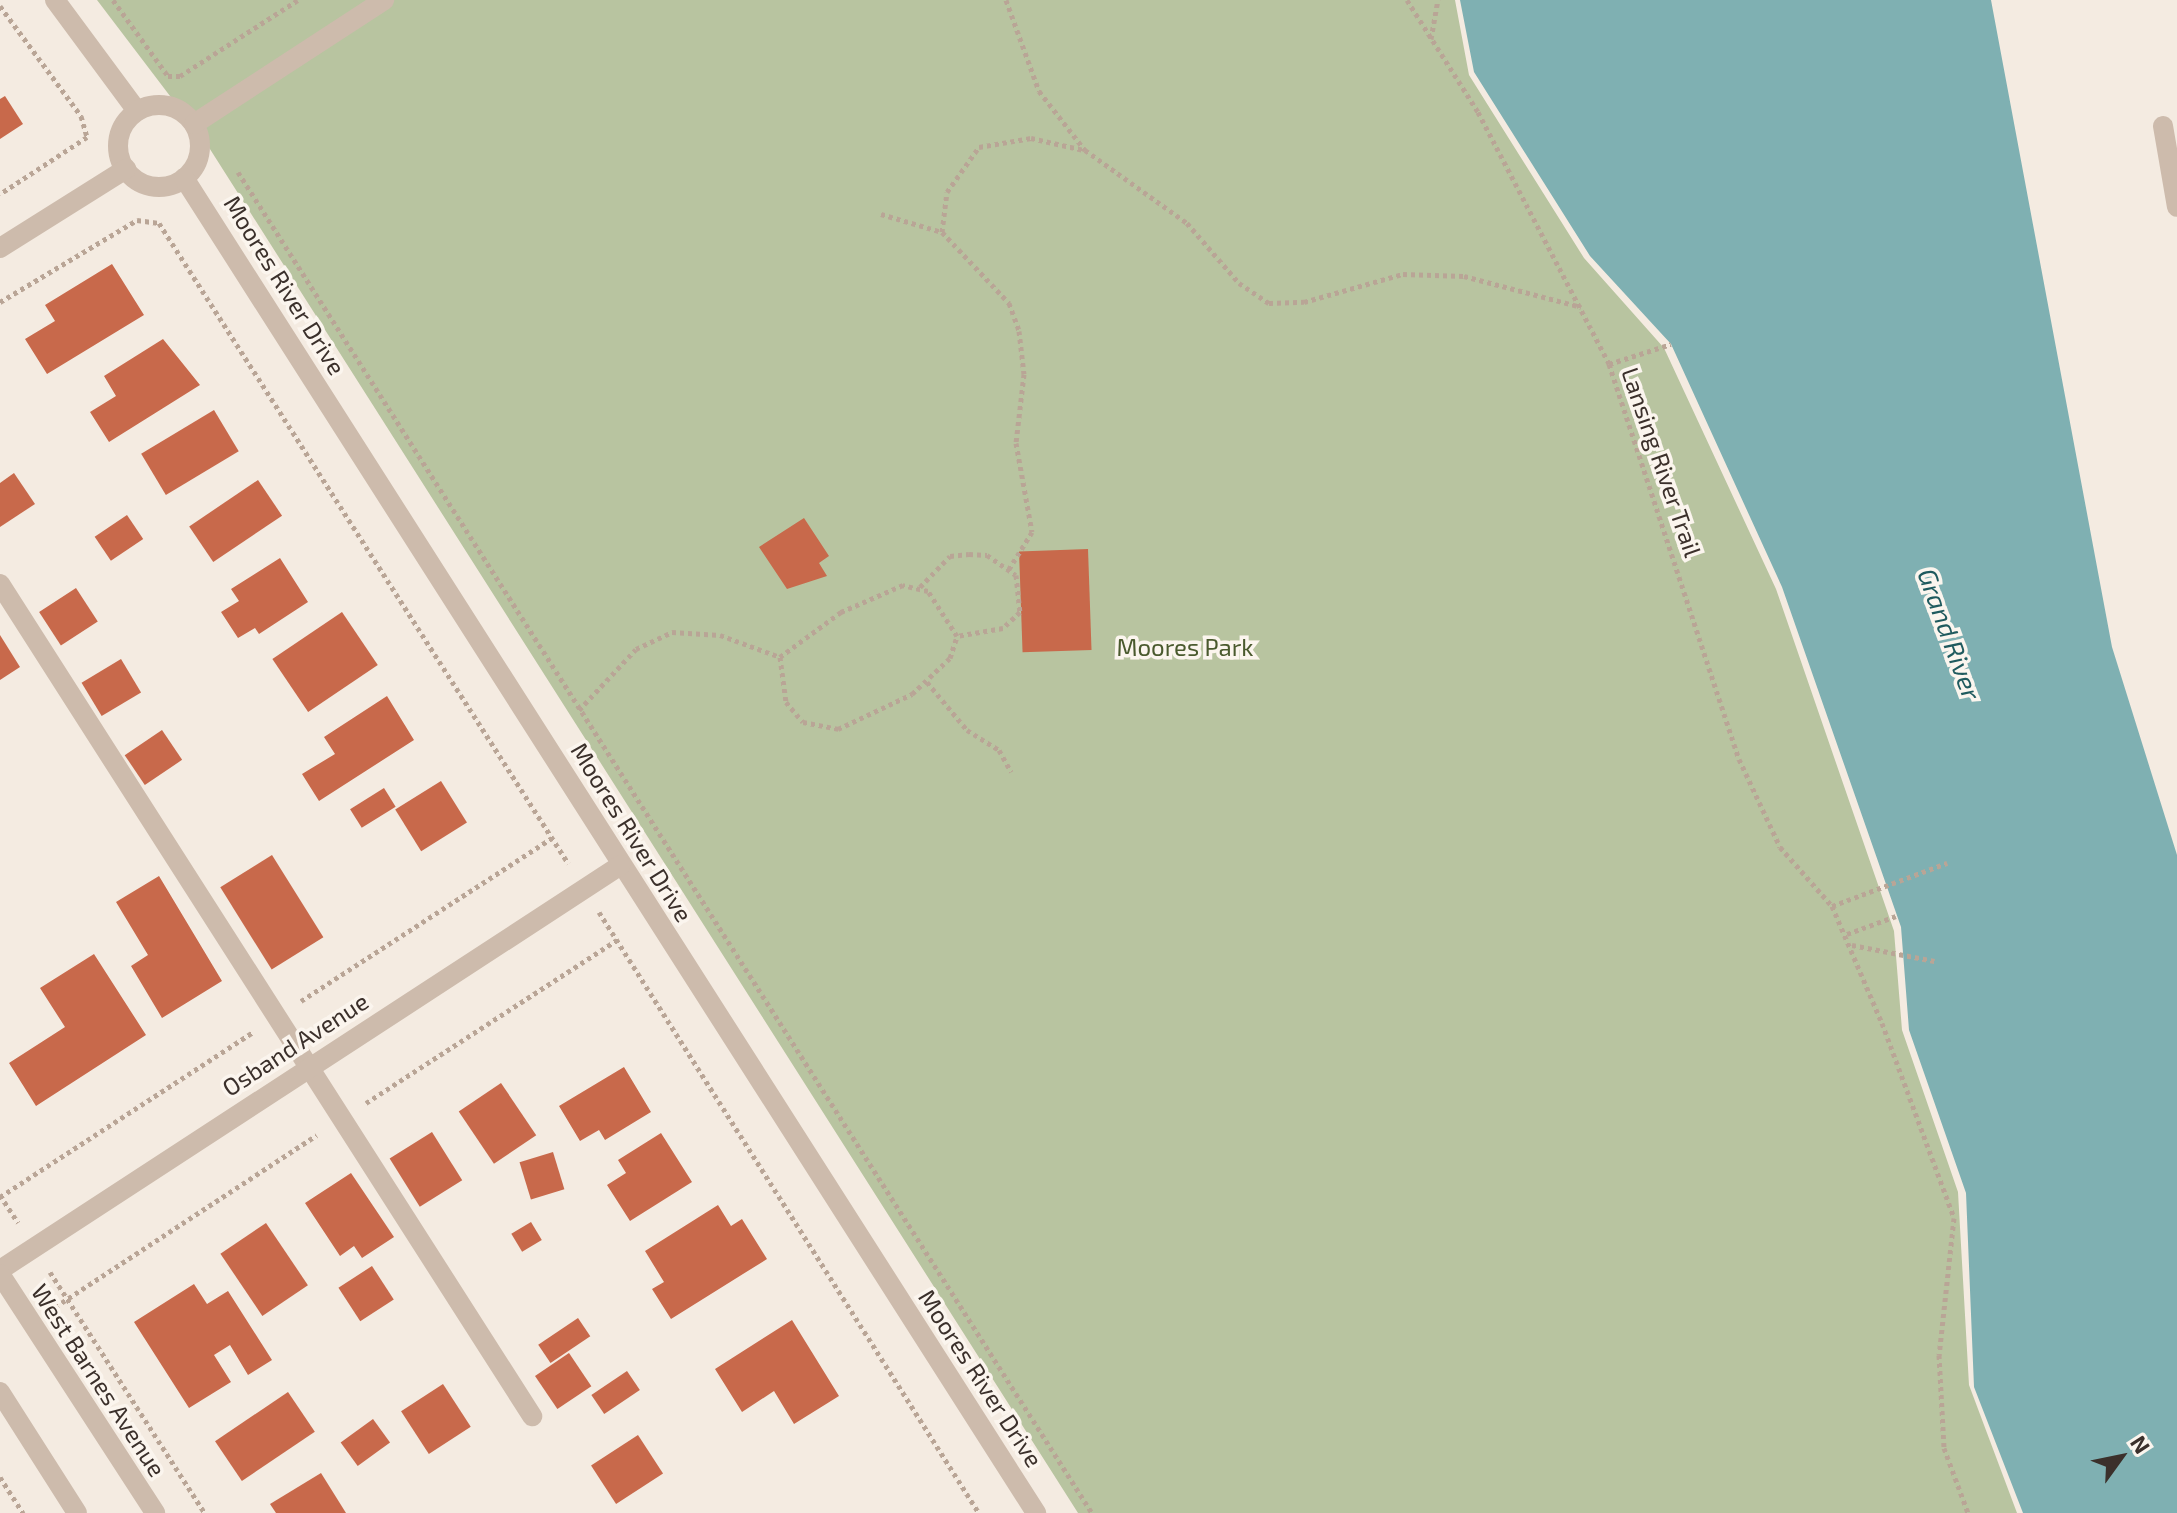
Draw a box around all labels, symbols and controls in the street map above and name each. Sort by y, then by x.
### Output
street label: Moores River Drive [218,190,352,380]
street label: Lansing River Trail [1616,363,1708,561]
water label: Grand River [1912,564,1988,704]
park label: Moores Park [1116,633,1254,661]
street label: Moores River Drive [565,737,699,927]
street label: Osband Avenue [216,986,374,1102]
street label: West Barnes Avenue [26,1278,172,1482]
street label: Moores River Drive [913,1284,1049,1472]
north arrow [2081,1417,2161,1497]
text: N [2126,1430,2156,1458]

